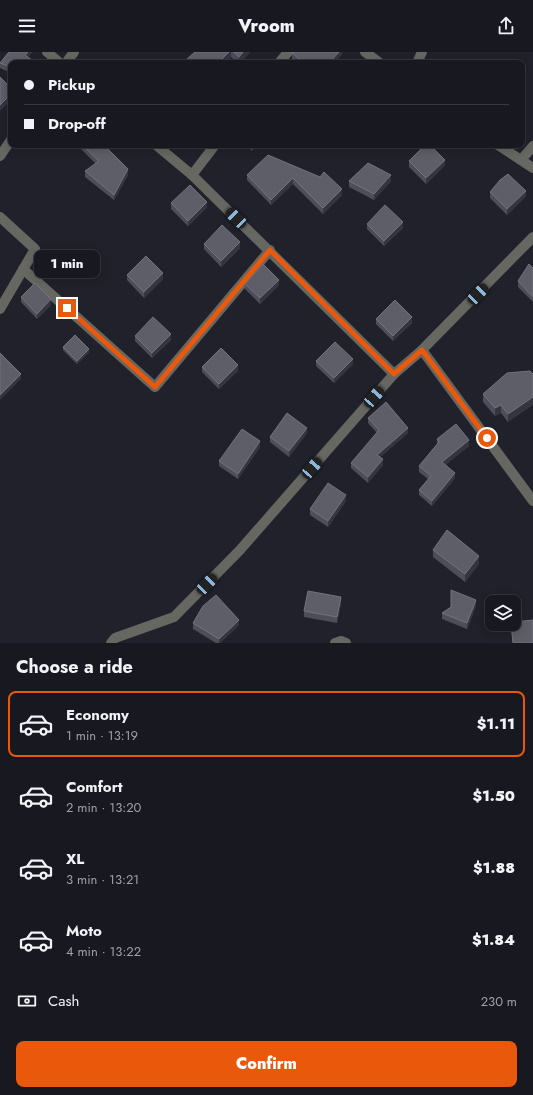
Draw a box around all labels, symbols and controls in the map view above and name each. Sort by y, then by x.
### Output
text: Vroom [238,13,295,39]
icon: menu [16,15,38,37]
icon: share [495,15,517,37]
text: Pickup [48,74,95,96]
text: Drop-off [48,113,106,135]
car [223,205,249,231]
callout: 1 min [34,250,100,278]
text: 1 min [51,254,83,273]
car [465,281,491,307]
route end [58,299,76,317]
car [362,384,386,410]
route start [478,429,496,447]
car [300,455,324,481]
car [194,571,220,597]
map controls [485,595,521,631]
button: layers [485,595,521,631]
text: Choose a ride [16,654,133,680]
text: Economy [66,704,129,726]
icon: car [18,706,54,742]
text: $1.11 [477,713,515,735]
text: 1 min · 13:19 [66,726,138,745]
text: Comfort [66,776,123,798]
icon: car [18,778,54,814]
text: $1.50 [472,785,515,807]
text: 2 min · 13:20 [66,798,141,817]
text: XL [66,848,84,870]
icon: car [18,850,54,886]
text: $1.88 [473,857,515,879]
text: 3 min · 13:21 [66,870,139,889]
text: Moto [66,920,102,942]
icon: car [18,922,54,958]
text: $1.84 [472,929,515,951]
text: 4 min · 13:22 [66,942,141,961]
icon: cash [16,990,38,1012]
text: Cash [48,990,79,1012]
text: 230 m [481,992,517,1011]
button: Confirm [16,1041,517,1087]

